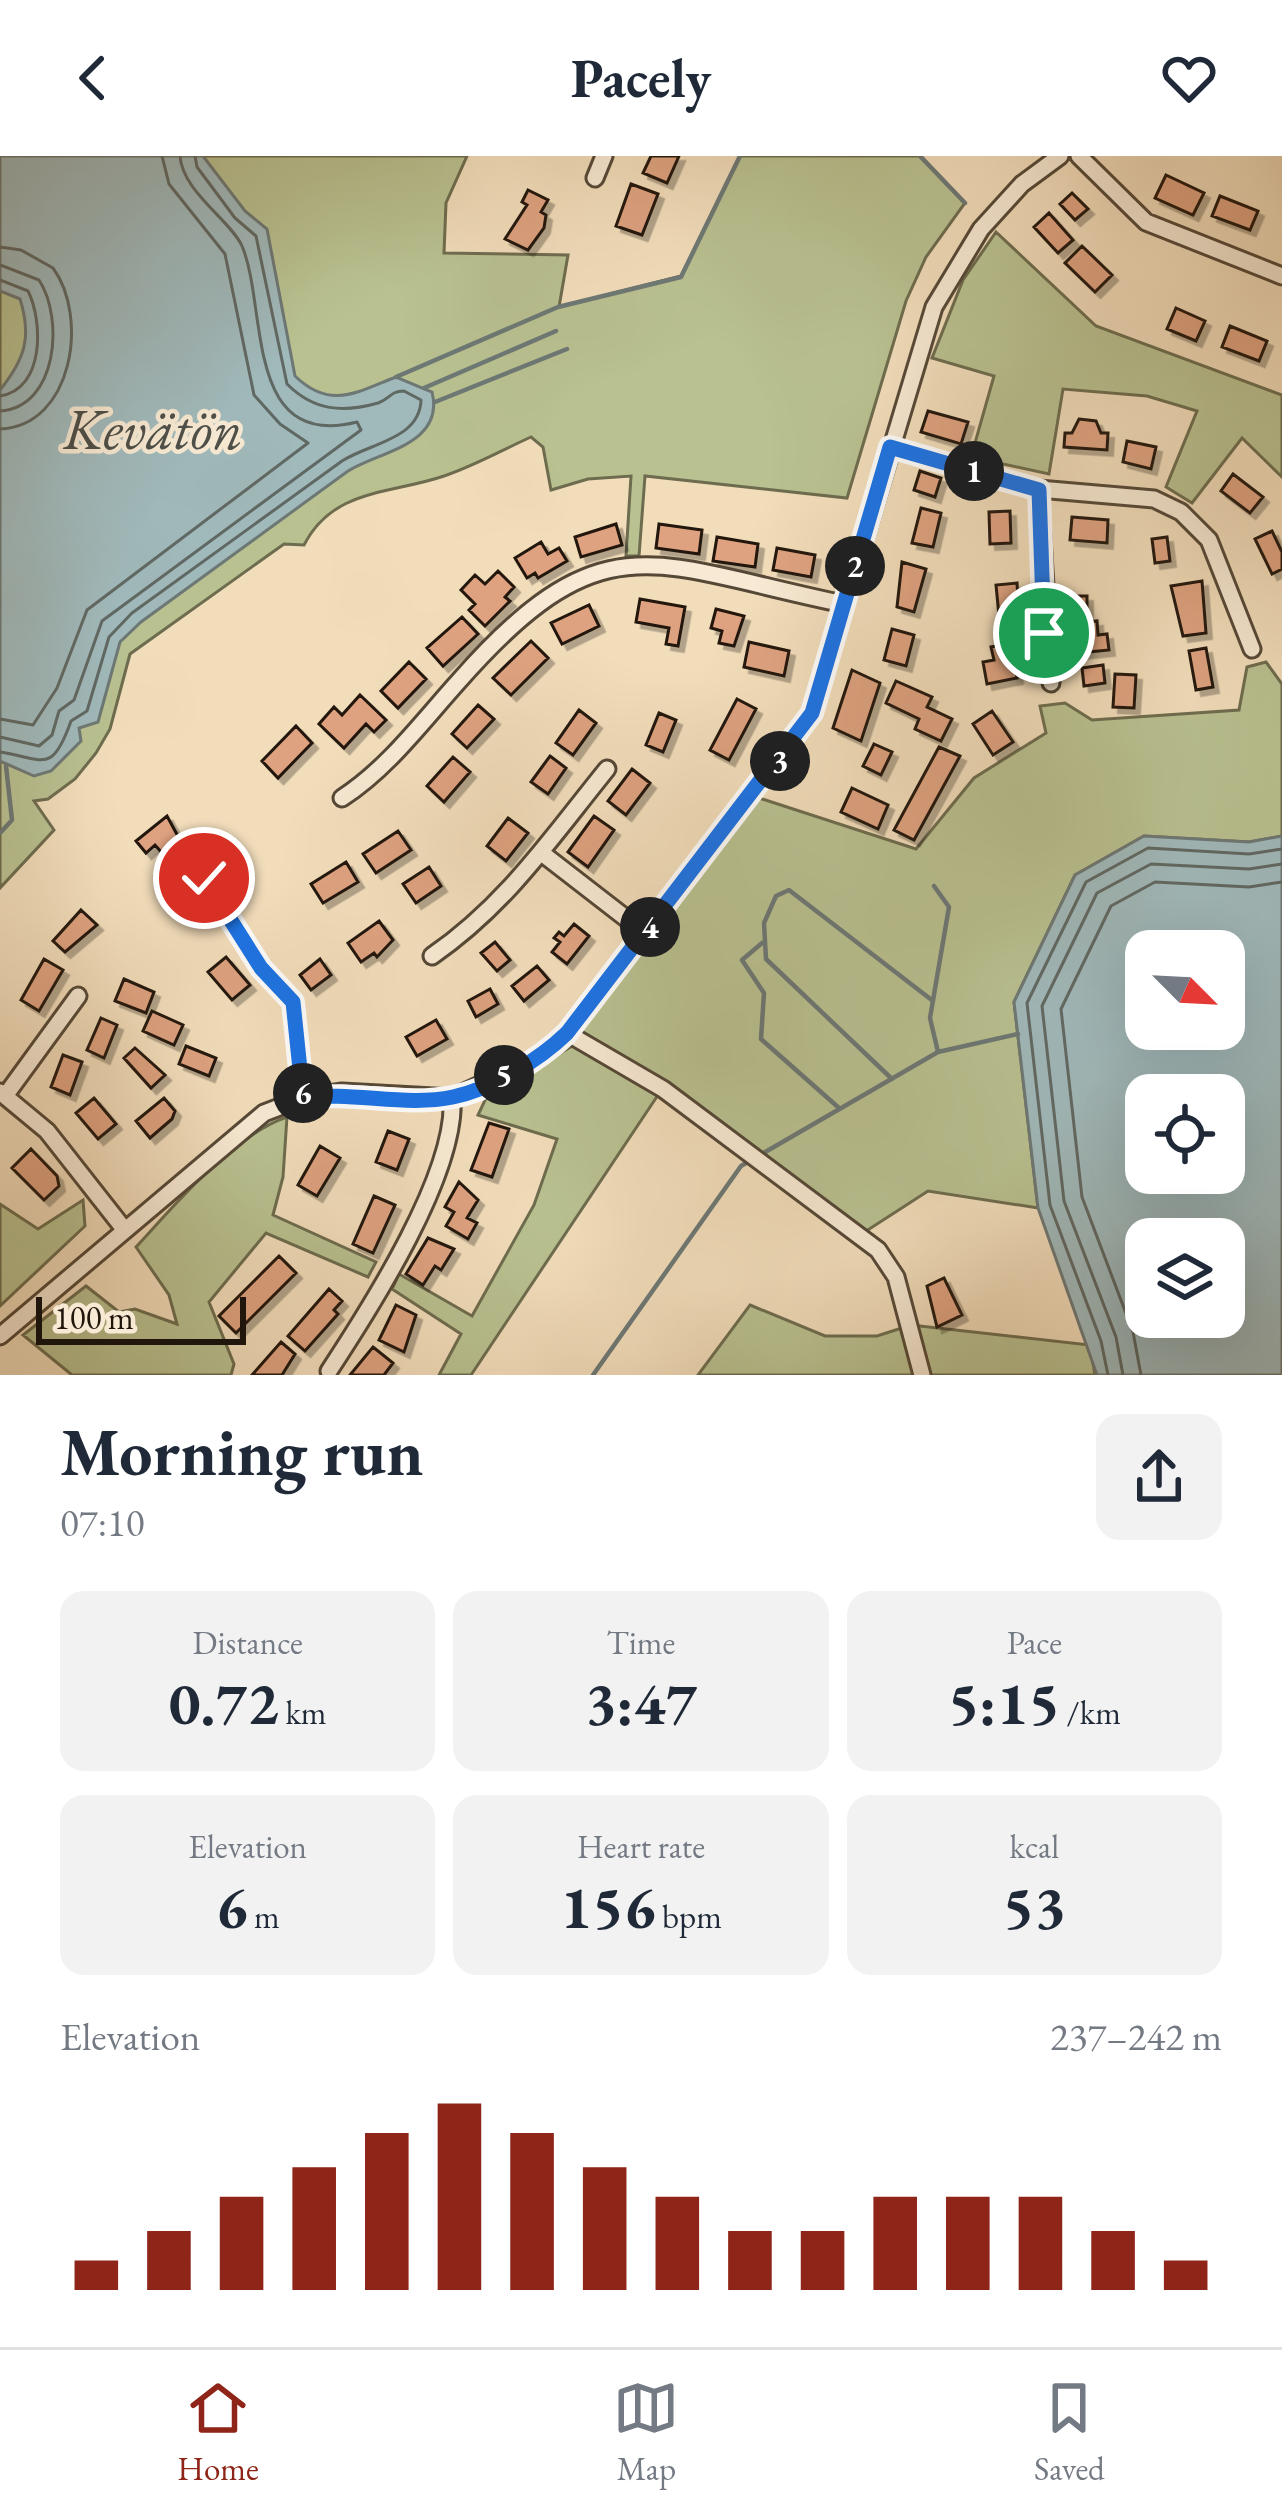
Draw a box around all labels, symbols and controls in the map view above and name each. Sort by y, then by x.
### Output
text: Pacely [571,43,711,113]
icon: back [60,45,126,111]
icon: heart [1156,45,1222,111]
water label: Kevätön [63,392,242,466]
pin: 1 [944,441,1004,501]
text: 1 [965,449,983,492]
pin: 2 [825,536,885,596]
text: 2 [846,544,864,587]
pin [993,582,1095,684]
icon: arrive [1011,600,1077,666]
pin: 3 [750,731,810,791]
text: 3 [771,739,789,782]
pin [153,827,255,929]
icon: check [171,845,237,911]
pin: 4 [620,897,680,957]
text: 4 [641,905,659,948]
north arrow [1125,930,1245,1050]
map controls [1125,930,1245,1338]
pin: 5 [474,1045,534,1105]
text: 5 [495,1053,513,1096]
pin: 6 [273,1063,333,1123]
text: 6 [294,1071,312,1114]
button: locate [1125,1074,1245,1194]
button: layers [1125,1218,1245,1338]
scale bar [36,1291,246,1344]
text: 100 m [54,1296,134,1339]
text: Morning run [60,1409,424,1495]
button: share [1096,1414,1222,1540]
text: 07:10 [60,1497,145,1548]
text: Distance [193,1621,303,1664]
text: Time [607,1621,675,1664]
text: Pace [1007,1621,1062,1664]
text: 0.72 [169,1664,279,1742]
text: 3:47 [585,1664,697,1742]
text: 5:15 [948,1664,1060,1742]
text: km [279,1691,327,1734]
text: /km [1060,1691,1121,1734]
text: Elevation [188,1825,307,1868]
text: Heart rate [577,1825,705,1868]
text: kcal [1010,1825,1059,1868]
text: 6 [216,1868,247,1946]
text: 156 [560,1868,655,1946]
text: 53 [1003,1868,1066,1946]
text: m [247,1895,280,1938]
text: bpm [655,1895,722,1938]
text: Elevation [60,2011,200,2062]
text: 237–242 m [1050,2011,1222,2062]
tab: Home [177,2375,259,2490]
tab: Map [613,2375,679,2490]
tab: Saved [1034,2375,1105,2490]

